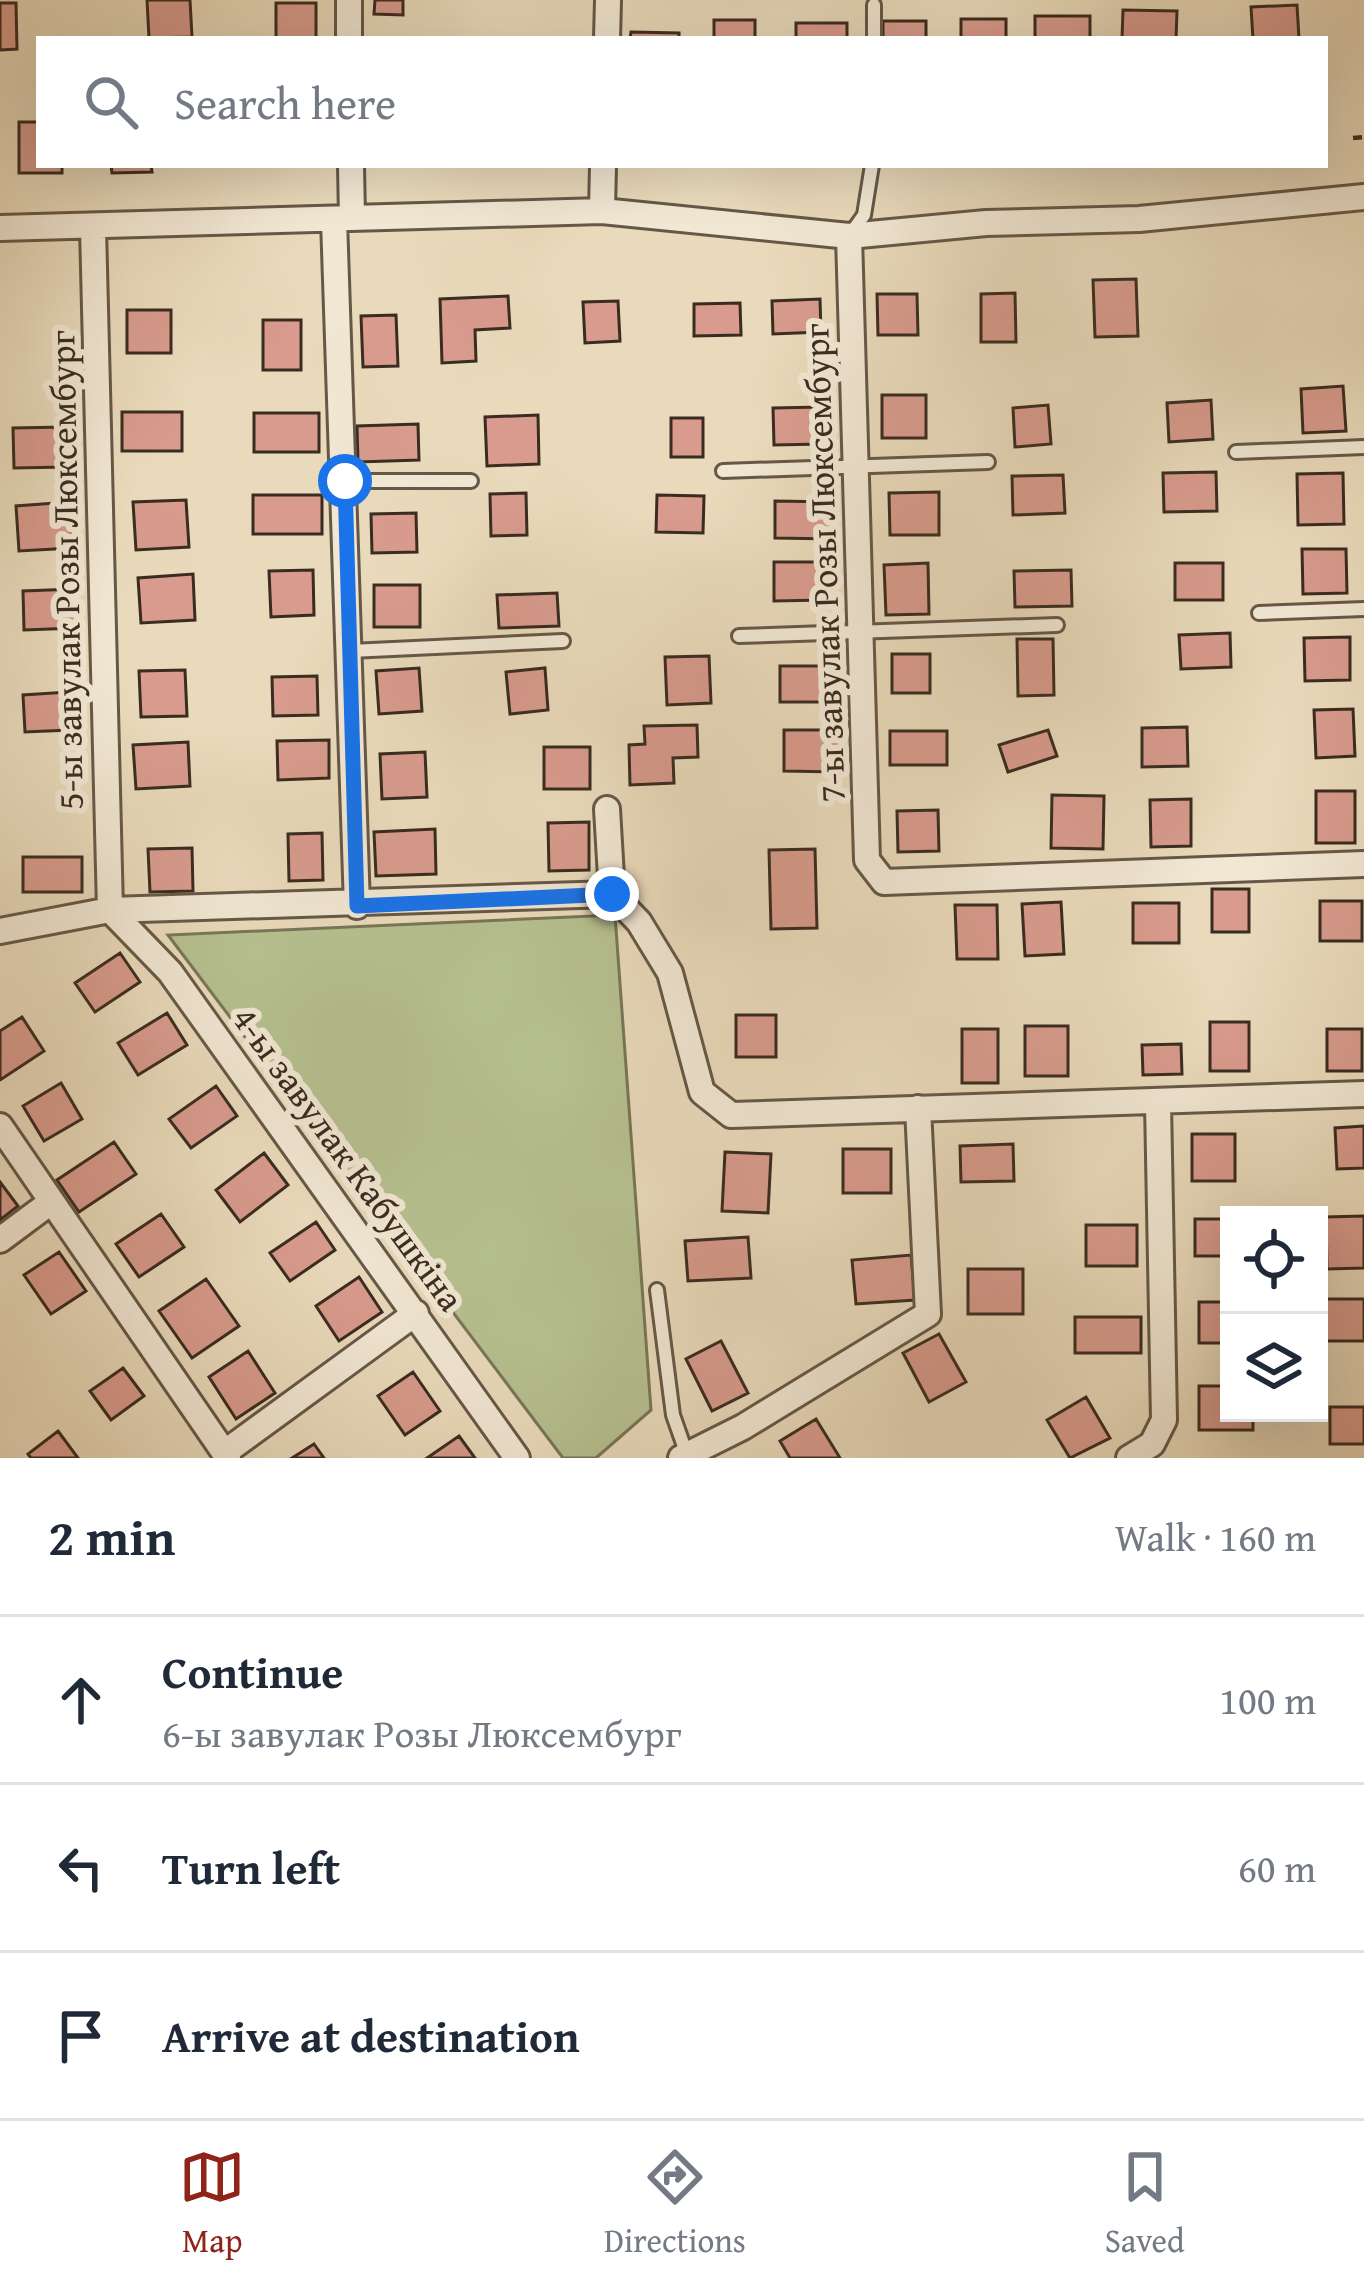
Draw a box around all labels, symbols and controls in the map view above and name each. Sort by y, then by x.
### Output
search box [36,36,1328,168]
icon: search [78,69,144,135]
text: Search here [174,70,396,135]
street label: 7-ы завулак Розы Люксембург [788,323,858,803]
street label: 5-ы завулак Розы Люксембург [34,330,96,810]
route start [318,454,372,508]
route end [585,867,639,921]
street label: 4-ы завулак Кабушкіна [220,995,478,1321]
map controls [1220,1206,1328,1422]
button: locate [1220,1206,1328,1314]
button: layers [1220,1314,1328,1422]
text: 2 min [48,1499,175,1574]
text: Walk · 160 m [1115,1508,1316,1565]
text: Continue [162,1639,343,1704]
icon: ahead [48,1667,114,1733]
text: 100 m [1219,1671,1316,1728]
text: 6-ы завулак Розы Люксембург [162,1704,681,1761]
icon: left [48,1835,114,1901]
text: Turn left [162,1835,340,1900]
text: 60 m [1238,1839,1316,1896]
icon: arrive [48,2003,114,2069]
text: Arrive at destination [162,2003,580,2068]
tab: Map [179,2144,245,2264]
tab: Directions [604,2144,746,2264]
tab: Saved [1105,2144,1185,2264]

